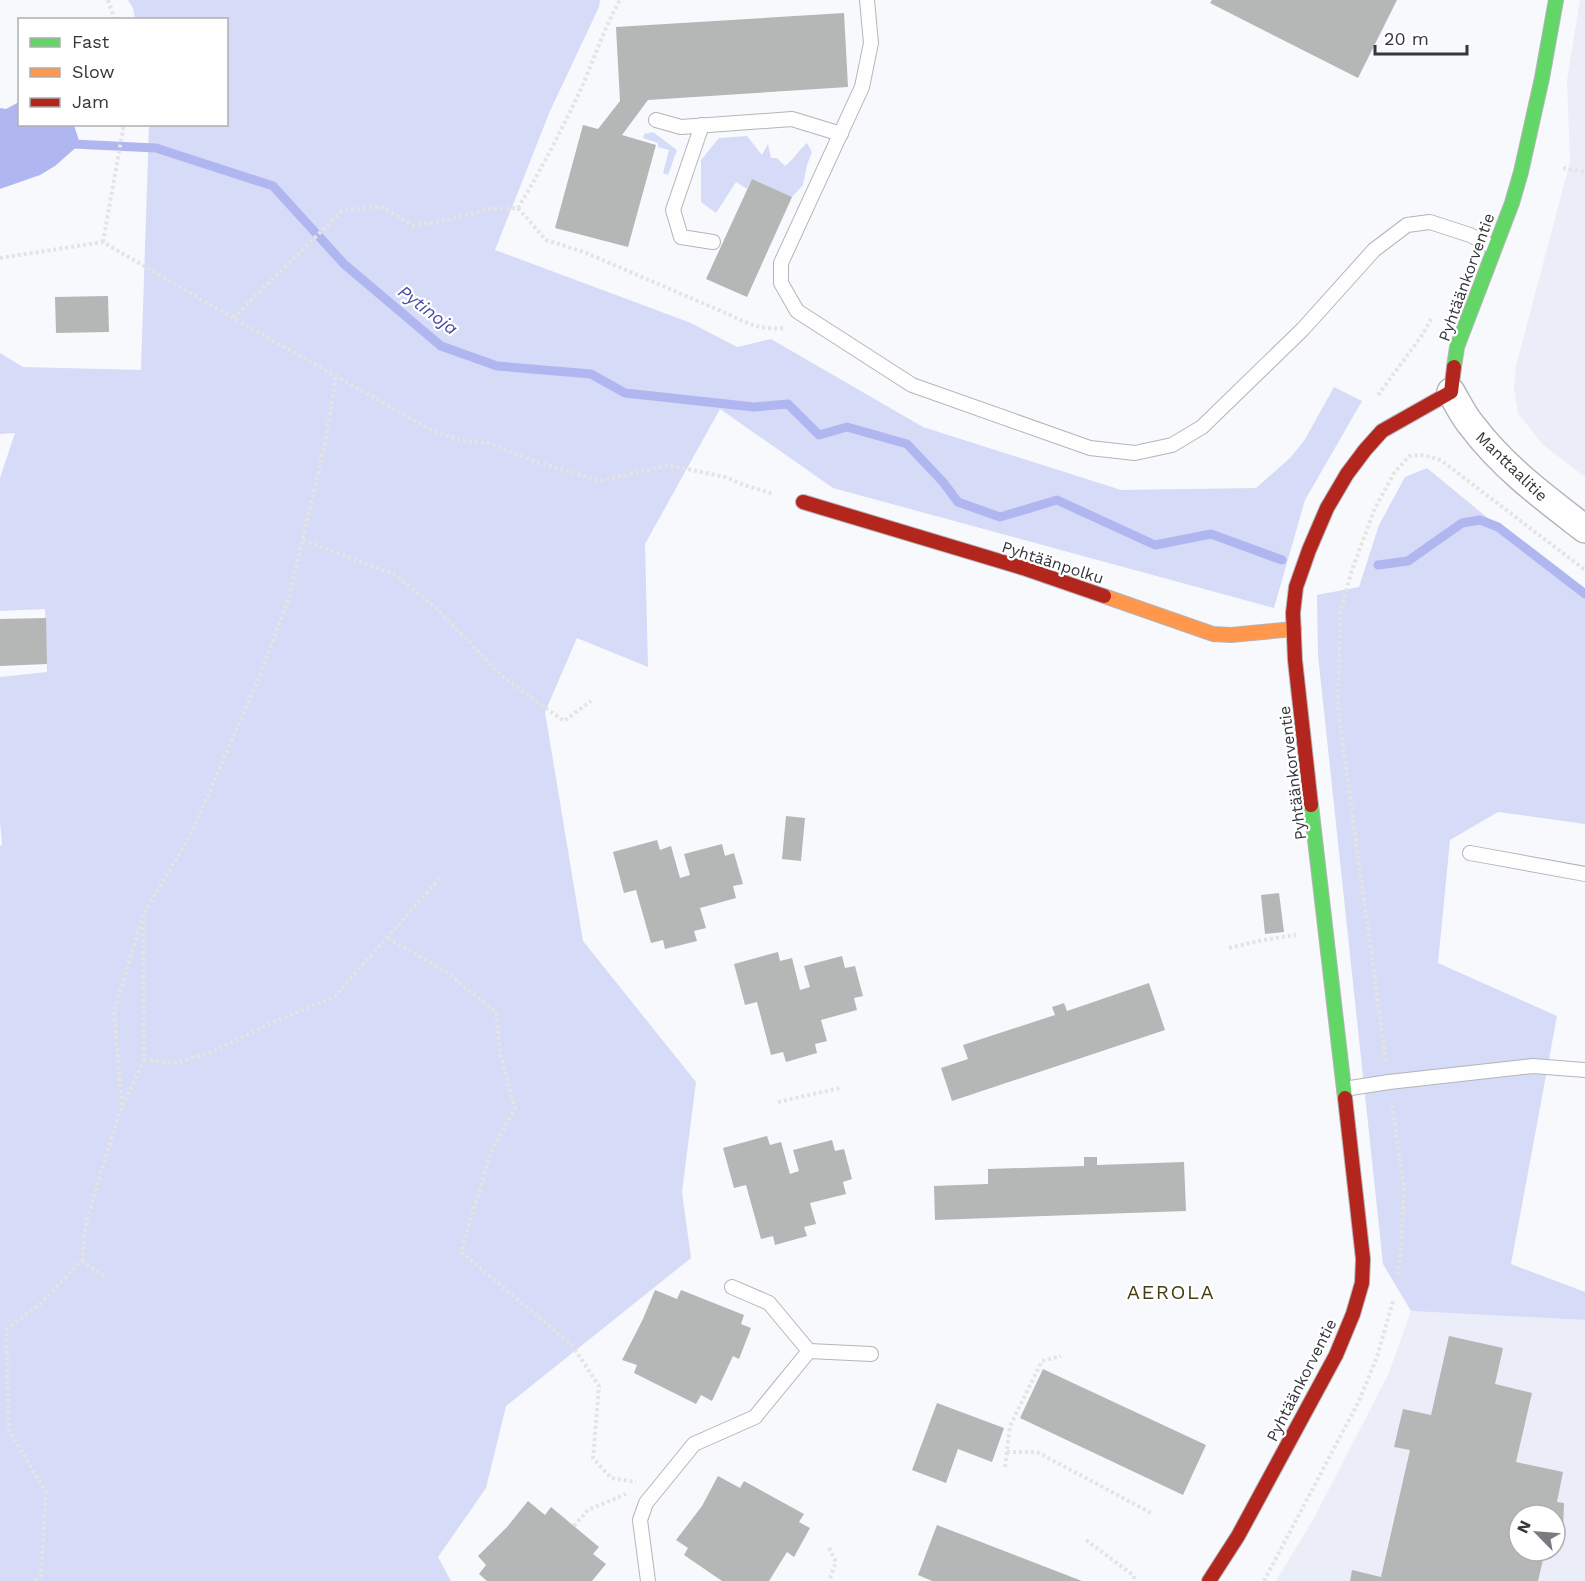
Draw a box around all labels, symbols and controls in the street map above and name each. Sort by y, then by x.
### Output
legend [18,18,228,126]
scale bar [1375,18,1466,56]
text: 20 m [1384,28,1429,49]
text: Fast [72,31,110,52]
text: Slow [72,61,115,82]
text: Jam [72,91,109,112]
street label: Pyhtäänkorventie [1434,210,1498,344]
water label: Pytinoja [394,280,462,339]
street label: Manttaalitie [1472,427,1551,505]
street label: Pyhtäänpolku [999,537,1106,588]
street label: Pyhtäänkorventie [1275,705,1310,841]
district label: AEROLA [1127,1280,1215,1304]
street label: Pyhtäänkorventie [1262,1316,1341,1445]
north arrow [1507,1503,1567,1563]
text: N [1513,1517,1535,1536]

